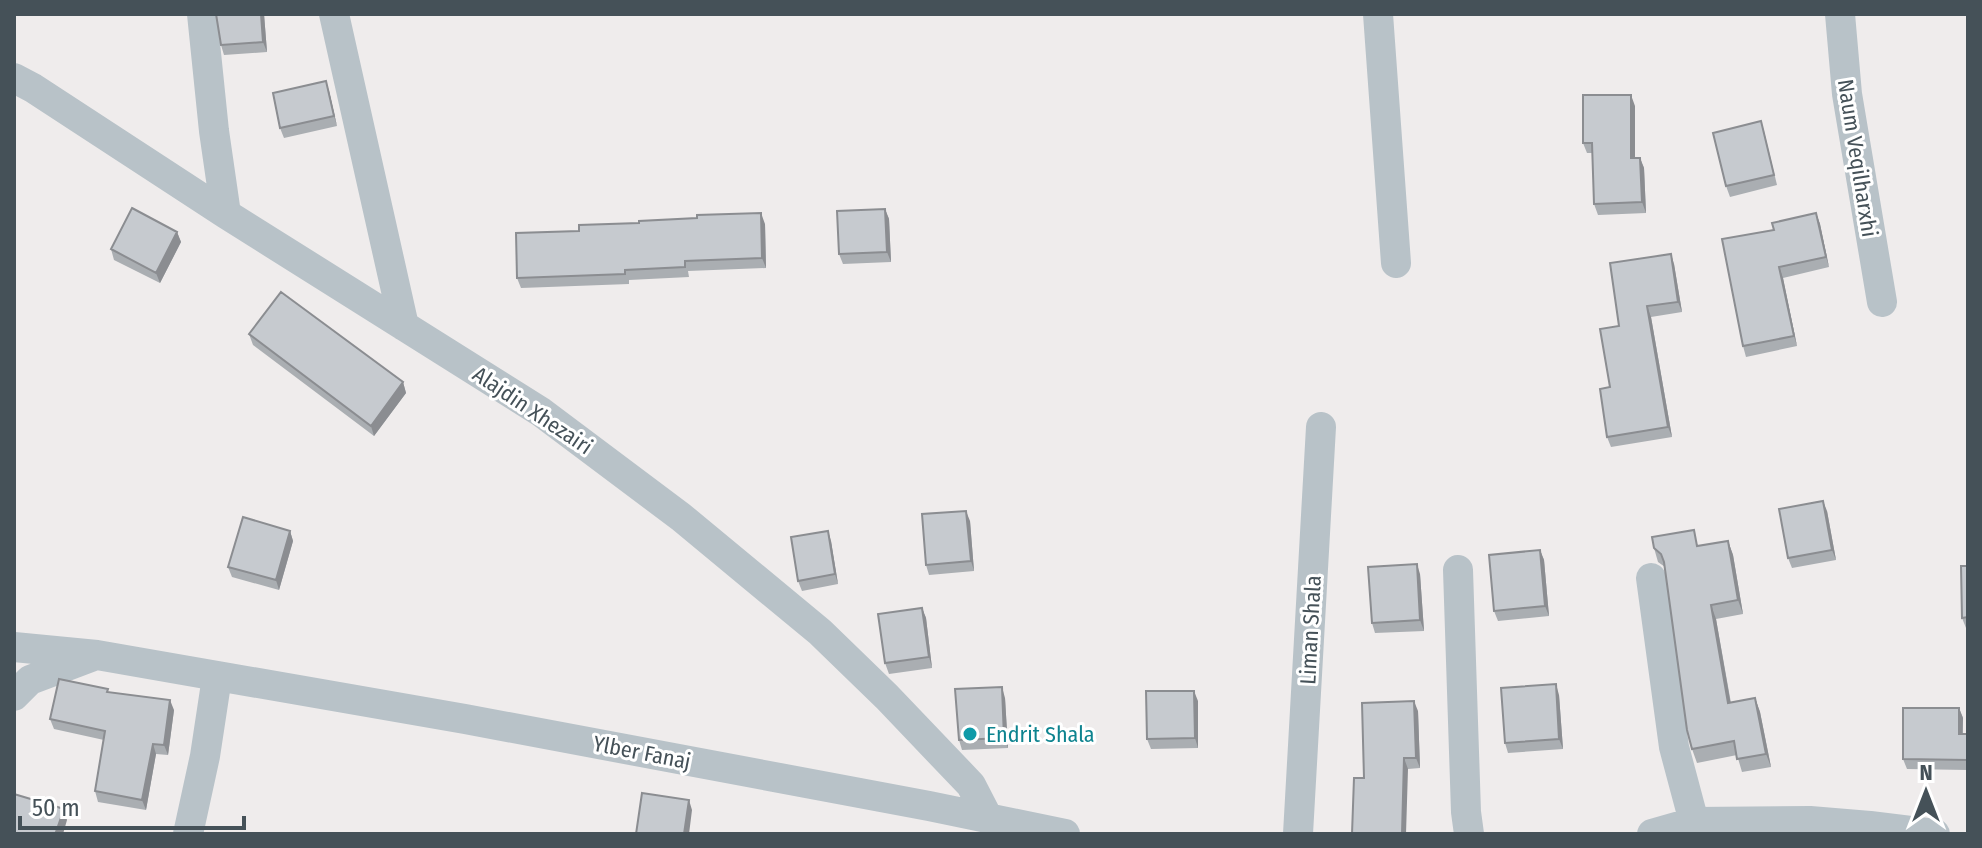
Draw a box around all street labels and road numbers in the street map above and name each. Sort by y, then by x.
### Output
street label: Naum Veqilharxhi [1832,77,1883,239]
street label: Alajdin Xhezairi [468,360,598,460]
street label: Liman Shala [1294,575,1327,685]
street label: Ylber Fanaj [591,730,693,775]

